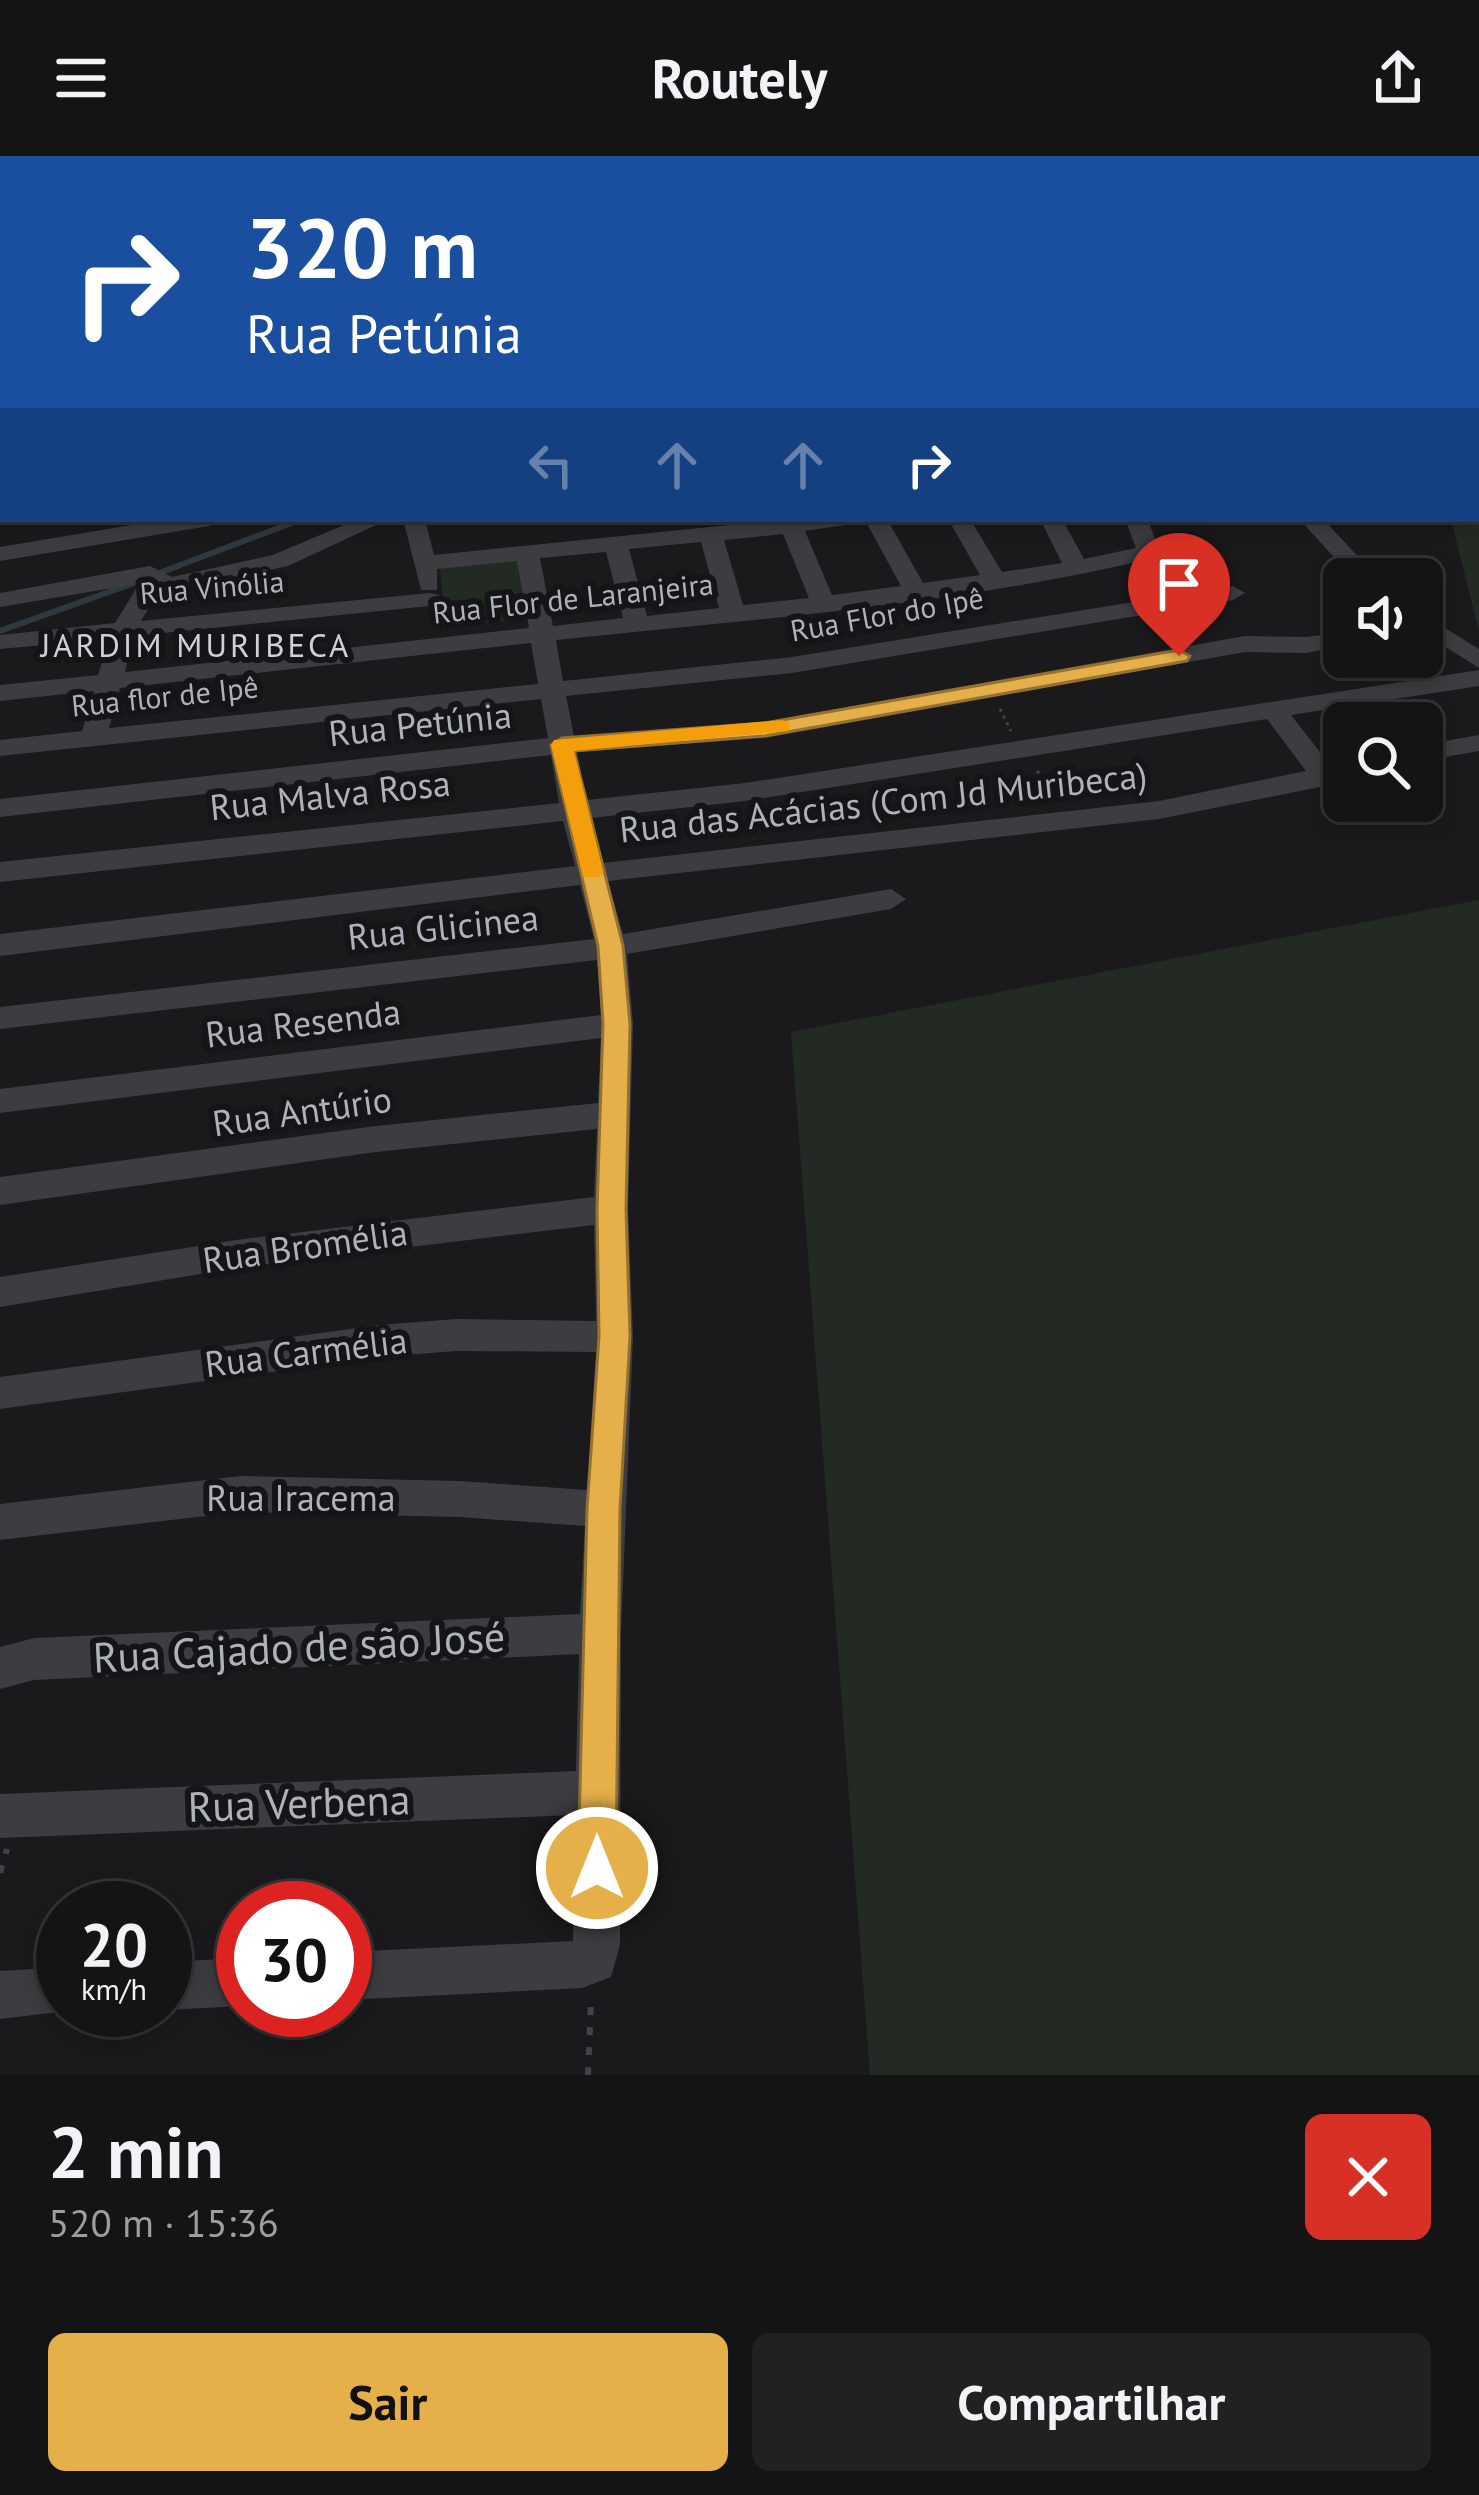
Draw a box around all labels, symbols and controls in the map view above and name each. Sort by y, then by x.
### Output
text: Routely [652,43,827,113]
icon: menu [48,45,114,111]
icon: share [1365,45,1431,111]
text: 320 m [246,192,478,301]
icon: right [48,204,204,360]
text: Rua Petúnia [246,298,522,368]
icon: left [518,432,584,498]
icon: ahead [644,432,710,498]
icon: ahead [770,432,836,498]
icon: right [896,432,962,498]
pin [1128,533,1230,656]
icon: arrive [1146,551,1212,617]
map controls [1323,558,1443,822]
button: sound [1323,558,1443,678]
street label: Rua Vinólia [138,561,286,612]
street label: Rua Flor de Laranjeira [430,563,715,632]
street label: Rua Flor do Ipê [787,577,986,650]
district label: JARDIM MURIBECA [39,623,351,666]
street label: Rua flor de Ipê [69,666,260,725]
street label: Rua Petúnia [326,691,514,756]
button: search [1323,702,1443,822]
street label: Rua das Acácias (Com Jd Muribeca) [617,750,1149,853]
street label: Rua Malva Rosa [207,759,453,831]
street label: Rua Glicinea [345,893,541,960]
street label: Rua Resenda [203,987,403,1058]
street label: Rua Antúrio [209,1075,394,1146]
street label: Rua Bromélia [200,1208,410,1283]
street label: Rua Carmélia [202,1316,410,1387]
street label: Rua Iracema [206,1474,396,1521]
street label: Rua Cajado de são José [91,1608,507,1685]
street label: Rua Verbena [187,1771,411,1834]
position arrow [534,1805,660,1931]
speed limit sign: 30 [216,1881,372,2037]
text: 20 [80,1905,148,1983]
text: km/h [81,1969,147,2008]
text: 2 min [48,2105,224,2198]
button: close [1305,2114,1431,2240]
text: 520 m · 15:36 [48,2197,279,2248]
button: Sair [48,2333,728,2471]
button: Compartilhar [752,2333,1431,2471]

